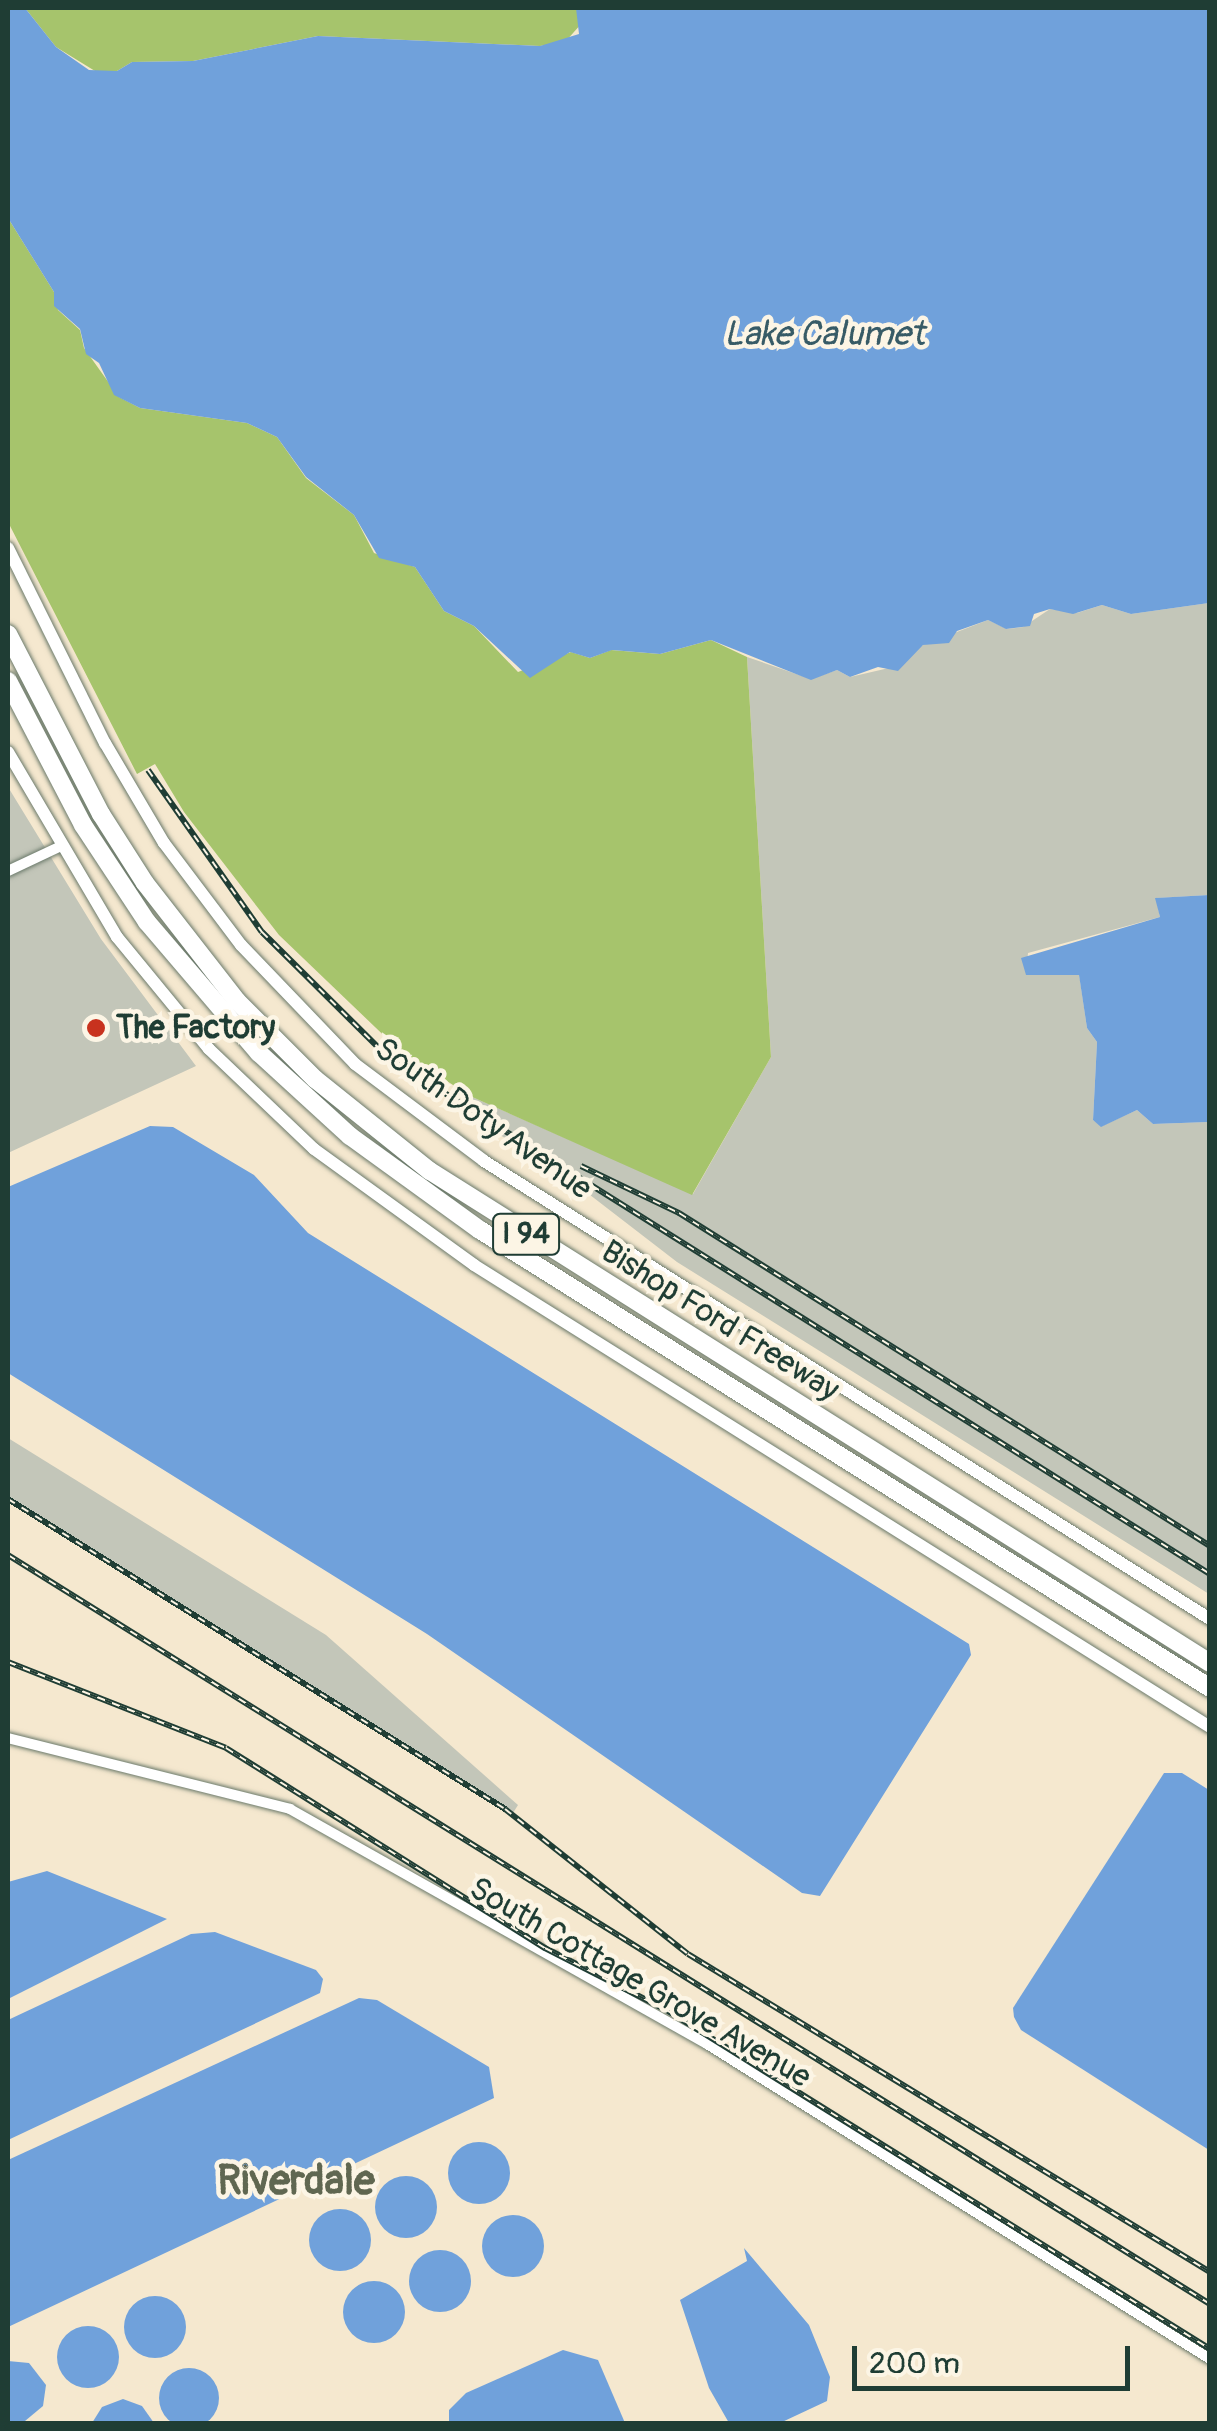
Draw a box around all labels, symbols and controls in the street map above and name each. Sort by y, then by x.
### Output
water label: Lake Calumet [724,313,924,355]
place label: The Factory [116,1009,275,1047]
marker: The Factory [85,1017,107,1039]
street label: South Doty Avenue [367,1030,599,1208]
road number: I 94 [491,1209,561,1259]
street label: Bishop Ford Freeway [594,1232,846,1410]
street label: South Cottage Grove Avenue [462,1869,818,2097]
district label: Riverdale [217,2156,375,2206]
scale bar [857,2326,1134,2388]
text: 200 m [869,2345,960,2382]

